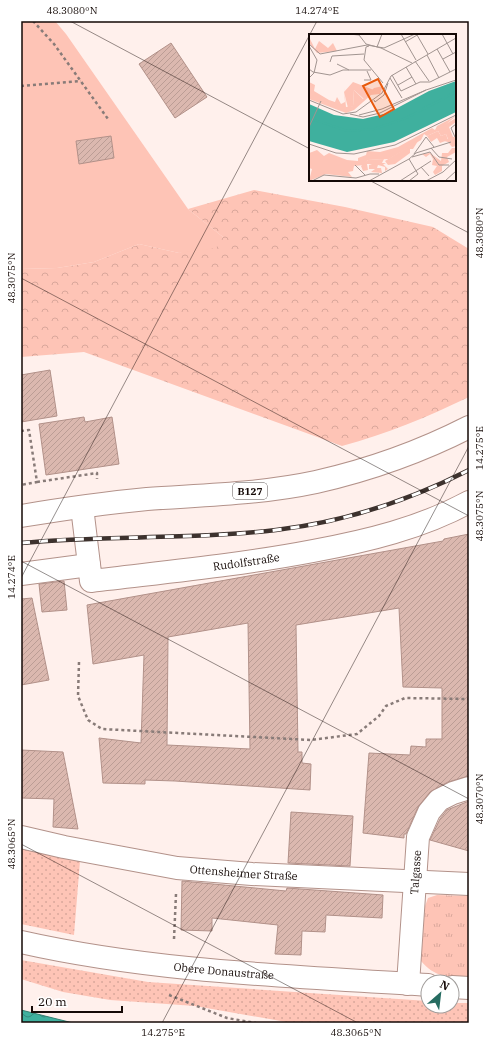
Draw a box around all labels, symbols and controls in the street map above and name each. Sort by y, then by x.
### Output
text: 48.3080°N [46,4,98,17]
text: 14.274°E [295,4,339,17]
inset map [309,34,456,181]
text: 48.3080°N [473,207,486,259]
text: 48.3075°N [5,252,18,304]
text: 14.275°E [473,426,486,470]
road number: B127 [233,483,267,499]
text: 48.3075°N [473,490,486,542]
street label: Rudolfstraße [212,550,281,573]
text: 14.274°E [5,555,18,599]
text: 48.3070°N [473,773,486,825]
text: 48.3065°N [5,818,18,870]
street label: Talgasse [407,849,424,895]
street label: Ottensheimer Straße [189,862,298,883]
street label: Obere Donaustraße [173,960,274,982]
north arrow [420,974,460,1014]
text: N [438,977,452,994]
scale bar [32,988,122,1014]
text: 20 m [38,994,67,1009]
text: 14.275°E [141,1026,185,1039]
text: 48.3065°N [330,1026,382,1039]

